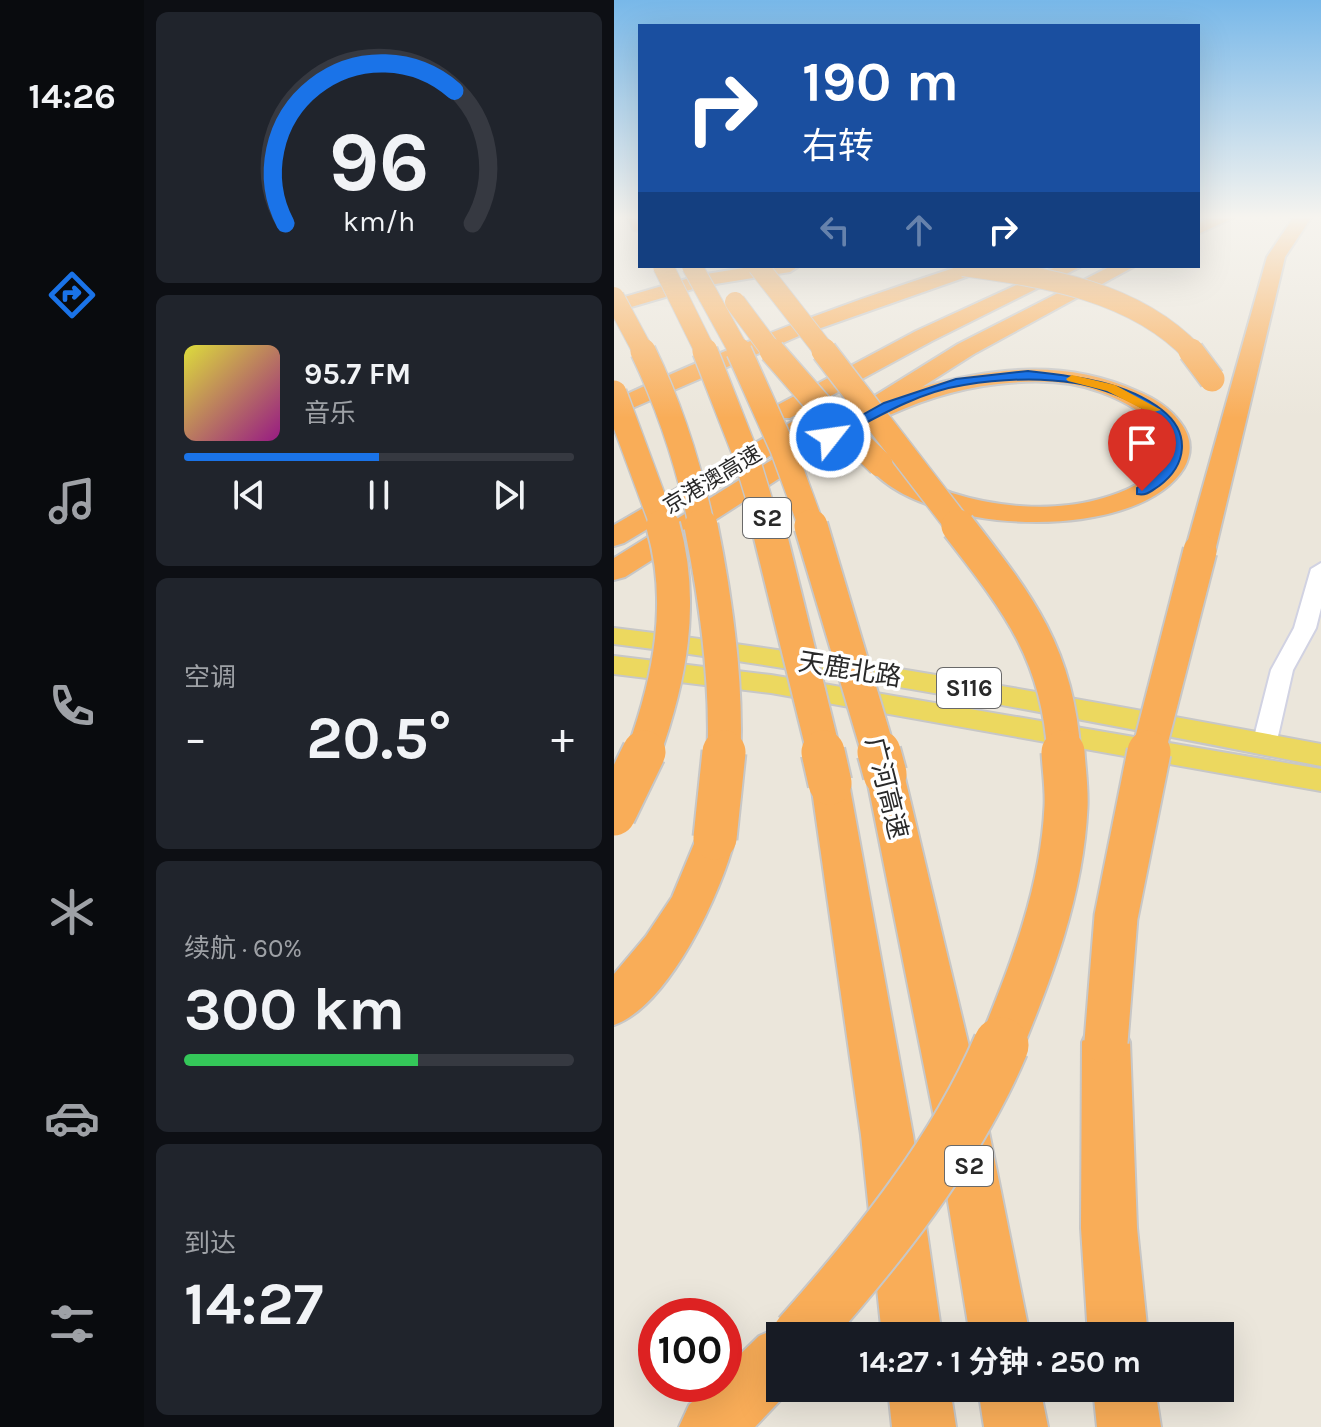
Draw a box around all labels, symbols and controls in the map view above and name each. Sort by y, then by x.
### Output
text: 190 m [802,49,959,114]
icon: right [670,56,774,160]
text: 14:26 [28,75,116,117]
text: 96 [328,113,430,210]
text: 右转 [802,125,874,167]
text: km/h [343,205,415,238]
icon: left [813,208,857,252]
icon: ahead [897,208,941,252]
icon: right [981,208,1025,252]
icon: directions [44,267,100,323]
text: 95.7 FM [304,356,411,392]
position arrow [788,395,872,479]
text: 音乐 [304,398,356,429]
pin [1108,409,1176,491]
icon: arrive [1120,421,1164,465]
street label: 京港澳高速 [659,440,766,519]
icon: music [44,473,100,529]
icon: previous [227,473,271,517]
icon: pause [357,473,401,517]
icon: next [487,473,531,517]
road number: S2 [743,498,791,538]
street label: 天鹿北路 [796,646,904,693]
text: 空调 [184,662,236,693]
road number: S116 [937,668,1001,708]
icon: phone [44,678,100,734]
text: 20.5° [306,703,452,773]
text: − [184,713,207,764]
text: + [551,713,574,764]
street label: 广河高速 [859,734,914,842]
icon: climate [44,884,100,940]
text: 续航 · 60% [184,933,302,964]
text: 300 km [184,974,405,1044]
icon: car [44,1090,100,1146]
road number: S2 [945,1146,993,1186]
text: 到达 [184,1228,236,1259]
text: 14:27 [184,1269,323,1339]
icon: filters [44,1296,100,1352]
speed limit sign: 100 [638,1298,742,1402]
text: 14:27 · 1 分钟 · 250 m [859,1344,1141,1380]

